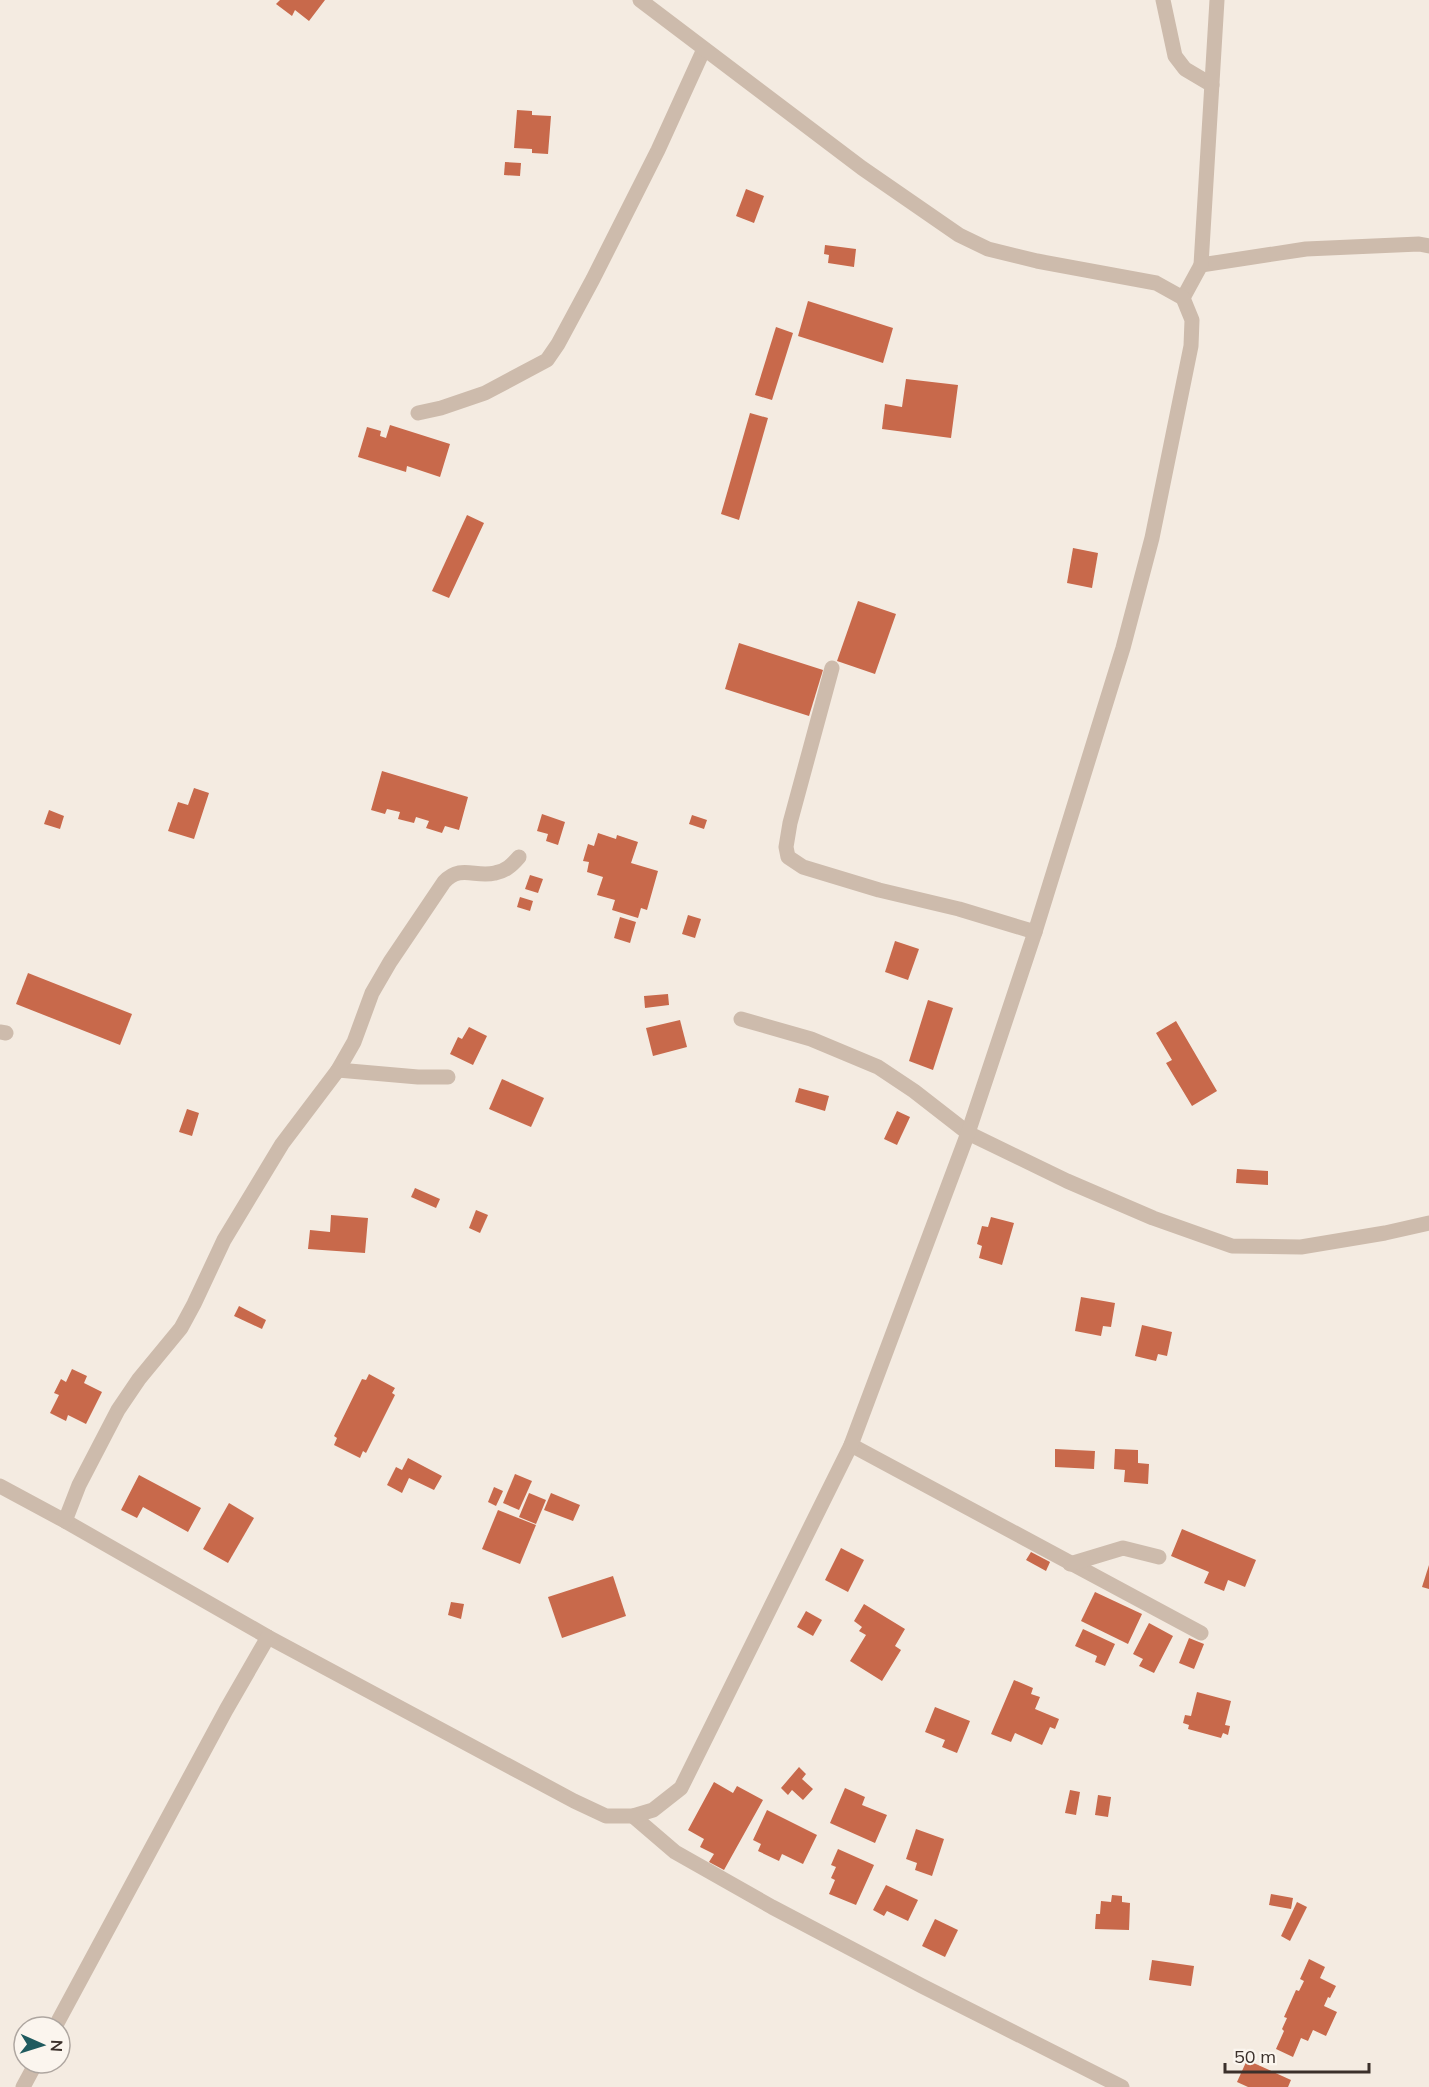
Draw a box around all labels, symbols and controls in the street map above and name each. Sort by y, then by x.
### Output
north arrow [12,2015,72,2075]
scale bar [1225,2036,1369,2074]
text: N [47,2039,67,2052]
text: 50 m [1234,2045,1276,2068]

